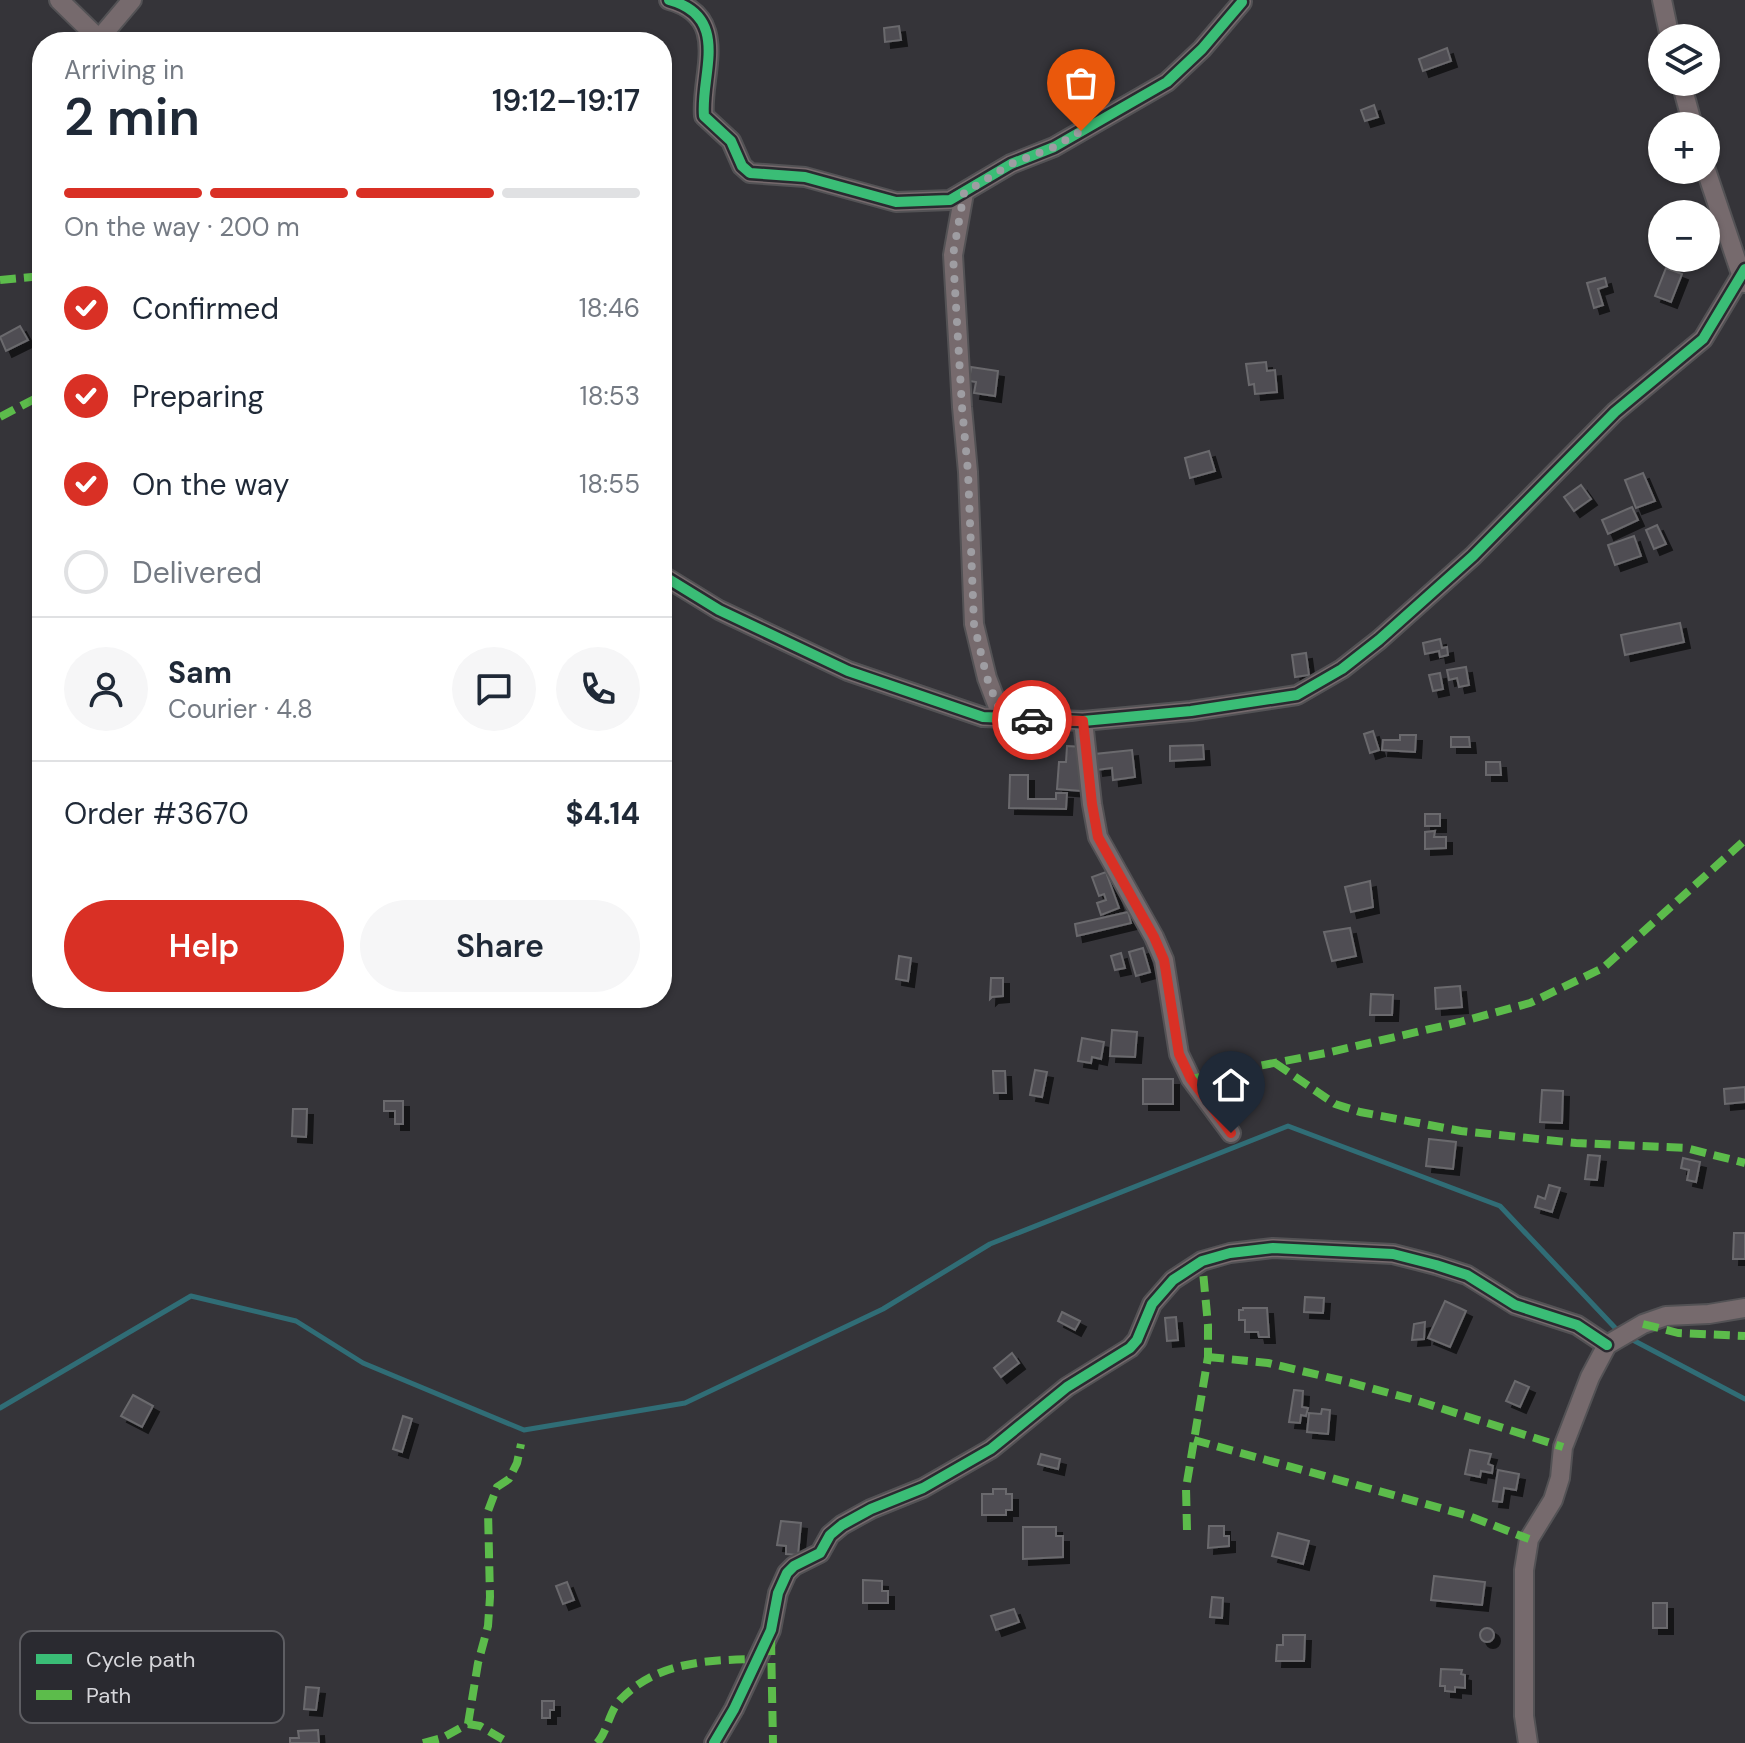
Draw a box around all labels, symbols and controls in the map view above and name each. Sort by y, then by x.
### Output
map controls [1648,24,1720,272]
button: layers [1648,24,1720,96]
pin [1047,49,1115,131]
text: Arriving in [64,53,184,87]
icon: bag [1059,61,1103,105]
text: 19:12–19:17 [492,81,640,120]
text: 2 min [64,83,200,151]
button: + [1648,112,1720,184]
button: − [1648,200,1720,272]
text: On the way · 200 m [64,210,300,244]
icon: check [64,286,108,330]
text: Confirmed [132,289,279,328]
text: 18:46 [579,291,640,325]
icon: check [64,374,108,418]
text: Preparing [132,377,264,416]
text: 18:53 [580,379,640,413]
icon: check [64,462,108,506]
text: On the way [132,465,289,504]
text: 18:55 [579,467,640,501]
text: Delivered [132,553,262,592]
button: person [64,647,148,731]
button: chat [452,647,536,731]
button: phone [556,647,640,731]
text: Sam [168,653,232,692]
courier [992,680,1072,760]
text: Courier · 4.8 [168,692,313,726]
icon: car [1010,698,1054,742]
text: Order #3670 [64,794,249,833]
text: $4.14 [565,794,640,833]
button: Help [64,900,344,992]
button: Share [360,900,640,992]
pin [1197,1051,1265,1133]
icon: home [1209,1063,1253,1107]
legend [20,1631,284,1723]
text: Cycle path [86,1645,196,1674]
text: Path [86,1681,131,1710]

